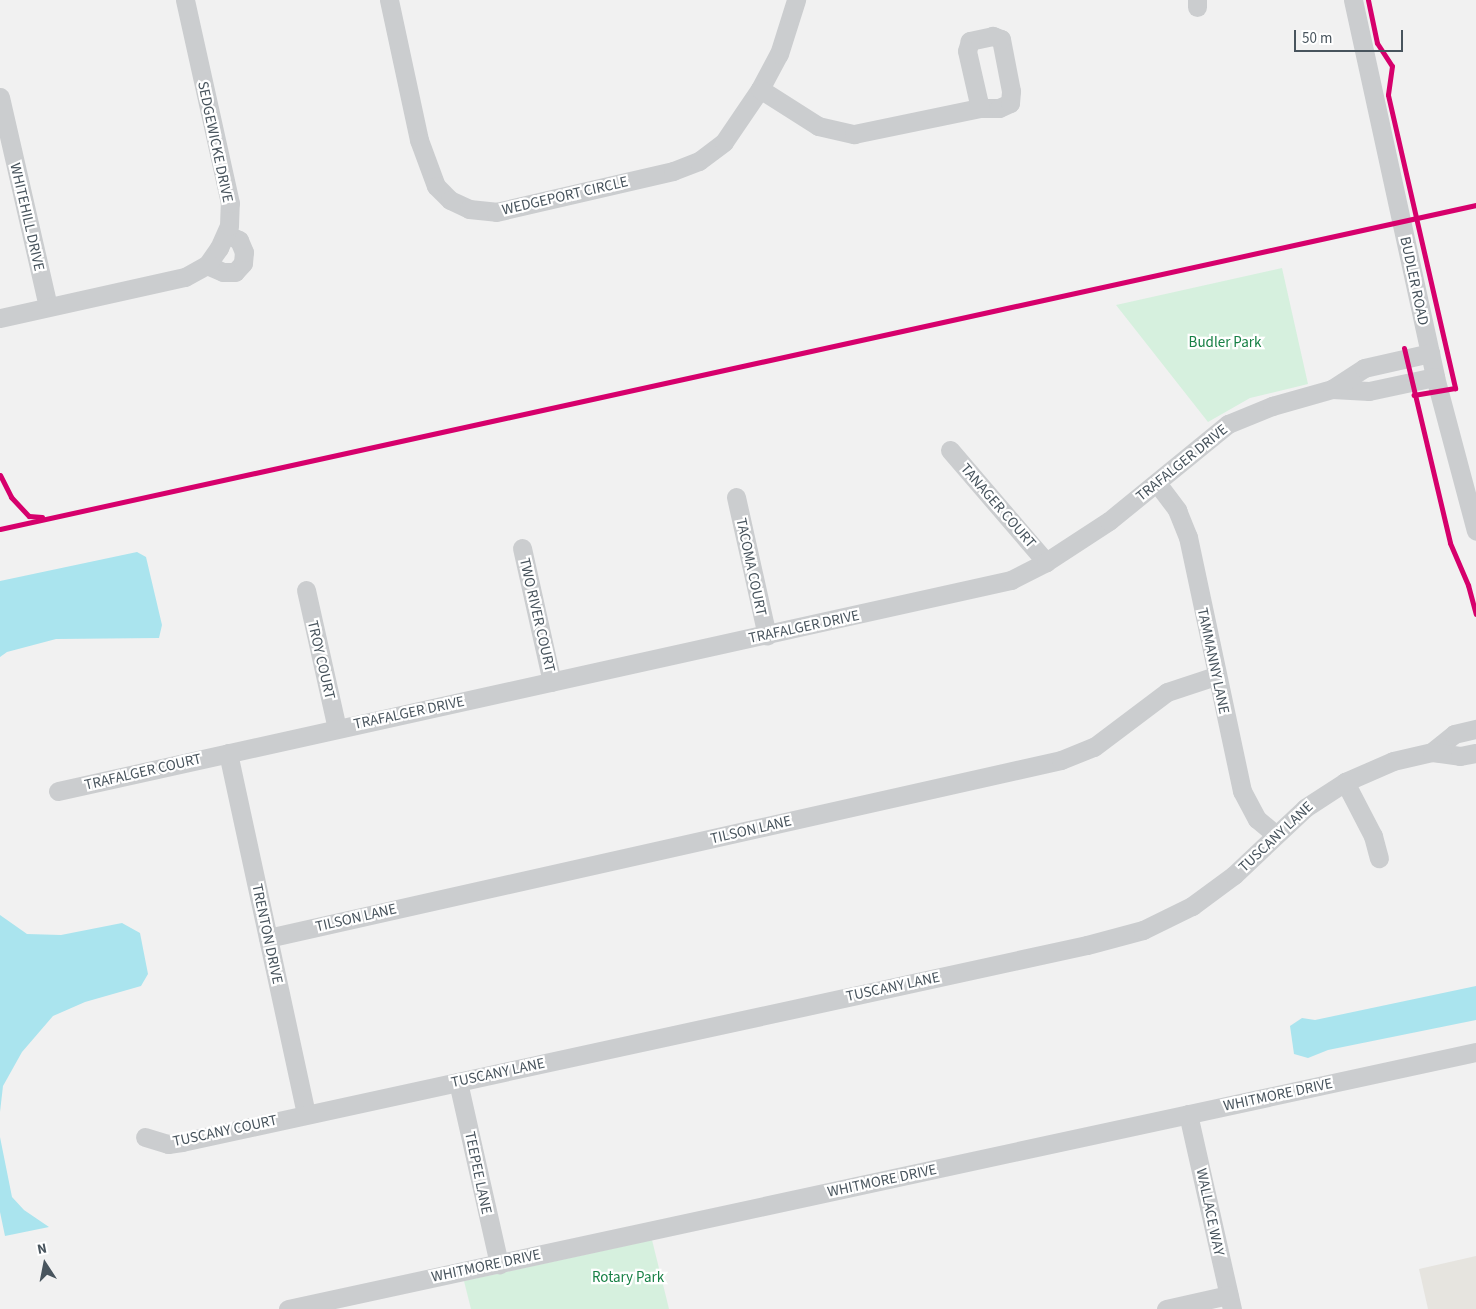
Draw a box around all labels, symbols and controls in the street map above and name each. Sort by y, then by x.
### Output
scale bar [1296,20,1405,52]
text: 50 m [1302,28,1332,49]
street label: SEDGEWICKE DRIVE [193,80,237,204]
street label: WHITEHILL DRIVE [6,161,48,273]
street label: WEDGEPORT CIRCLE [500,173,630,219]
street label: BUDLER ROAD [1396,235,1432,327]
park label: Budler Park [1189,334,1261,352]
street label: TRAFALGER DRIVE [1133,421,1231,505]
street label: TANAGER COURT [956,460,1040,552]
street label: TACOMA COURT [732,516,770,618]
street label: TWO RIVER COURT [515,556,559,674]
street label: TRAFALGER DRIVE [747,606,861,648]
street label: TAMMANNY LANE [1193,606,1233,716]
street label: TROY COURT [303,619,339,701]
street label: TRAFALGER DRIVE [352,692,466,734]
street label: TRAFALGER COURT [83,750,203,794]
street label: TUSCANY LANE [1235,798,1317,876]
street label: TILSON LANE [709,812,793,848]
street label: TRENTON DRIVE [248,882,286,986]
street label: TILSON LANE [314,900,398,936]
street label: TUSCANY LANE [845,968,941,1006]
street label: TUSCANY LANE [450,1054,546,1092]
street label: WHITMORE DRIVE [1222,1075,1334,1115]
street label: TUSCANY COURT [171,1111,279,1151]
street label: TEEPEE LANE [460,1130,496,1216]
street label: WHITMORE DRIVE [826,1161,938,1201]
street label: WALLACE WAY [1192,1167,1228,1257]
north arrow [20,1239,70,1289]
text: N [36,1239,49,1260]
street label: WHITMORE DRIVE [430,1246,542,1286]
park label: Rotary Park [592,1269,664,1287]

